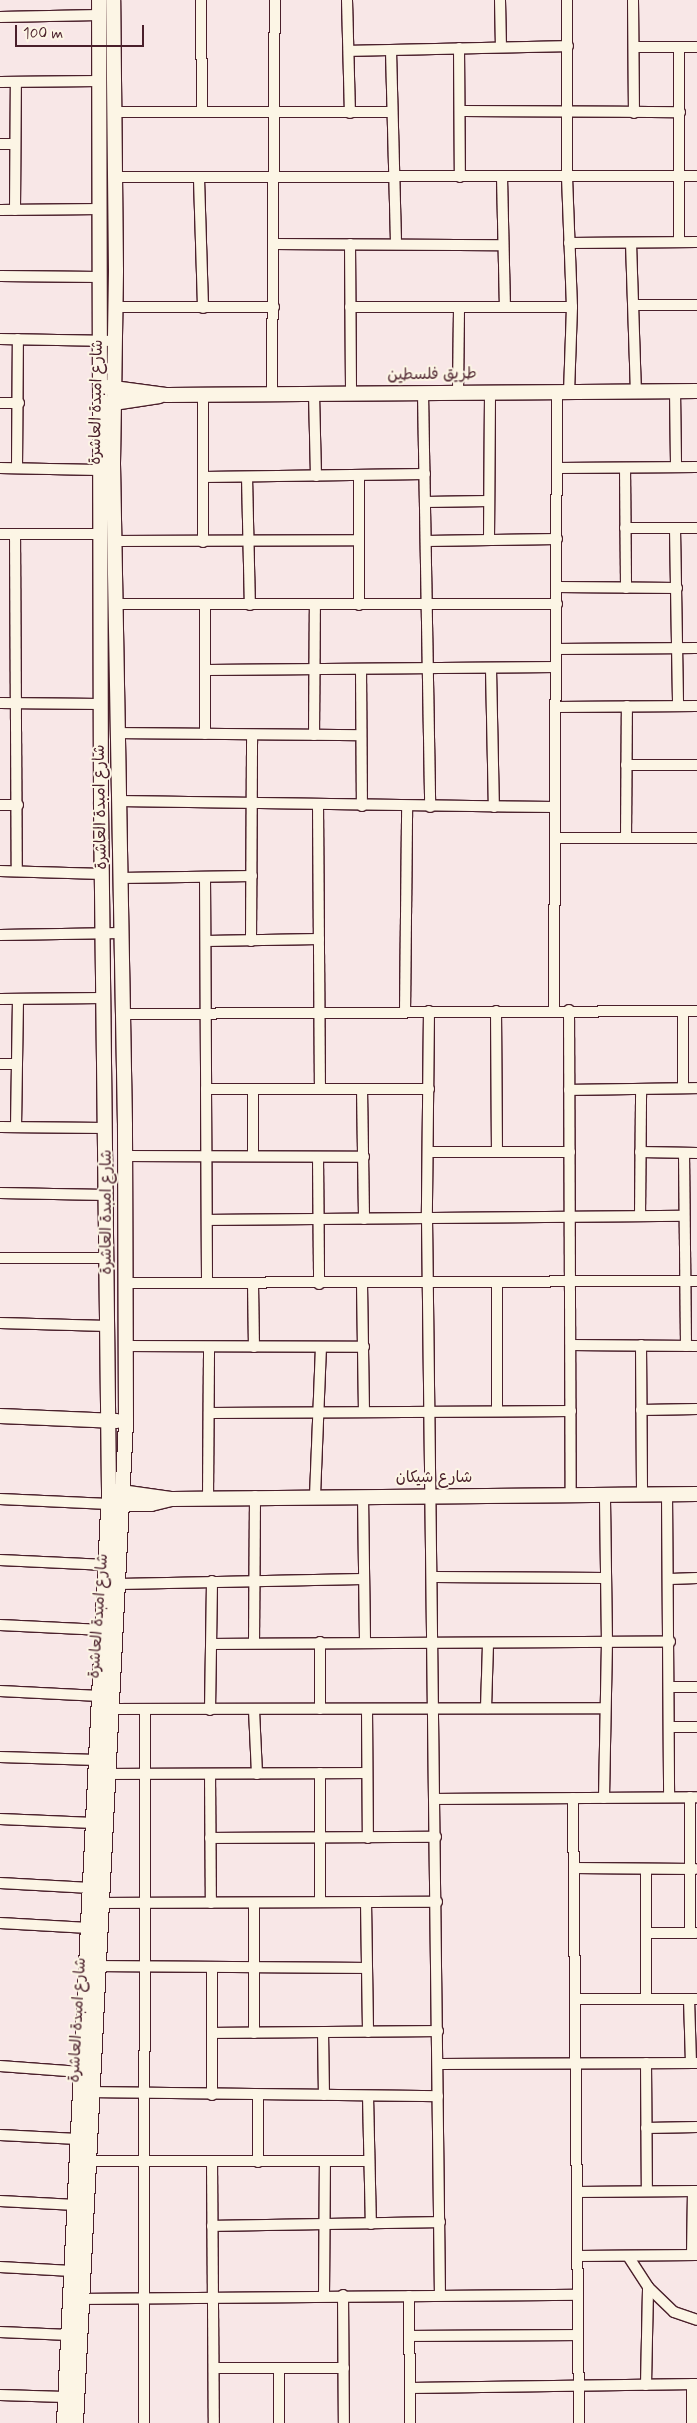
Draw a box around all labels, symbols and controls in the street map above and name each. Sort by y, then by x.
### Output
scale bar [18,15,146,47]
text: 100 m [23,24,63,44]
street label: شارع امبدة العاشرة [86,339,108,465]
street label: طريق فلسطين [387,365,477,385]
street label: شارع امبدة العاشرة [90,744,112,870]
street label: شارع امبدة العاشرة [97,1149,117,1275]
street label: شارع شيكان [396,1468,472,1488]
street label: شارع امبدة العاشرة [85,1553,113,1679]
street label: شارع امبدة العاشرة [65,1957,91,2083]

